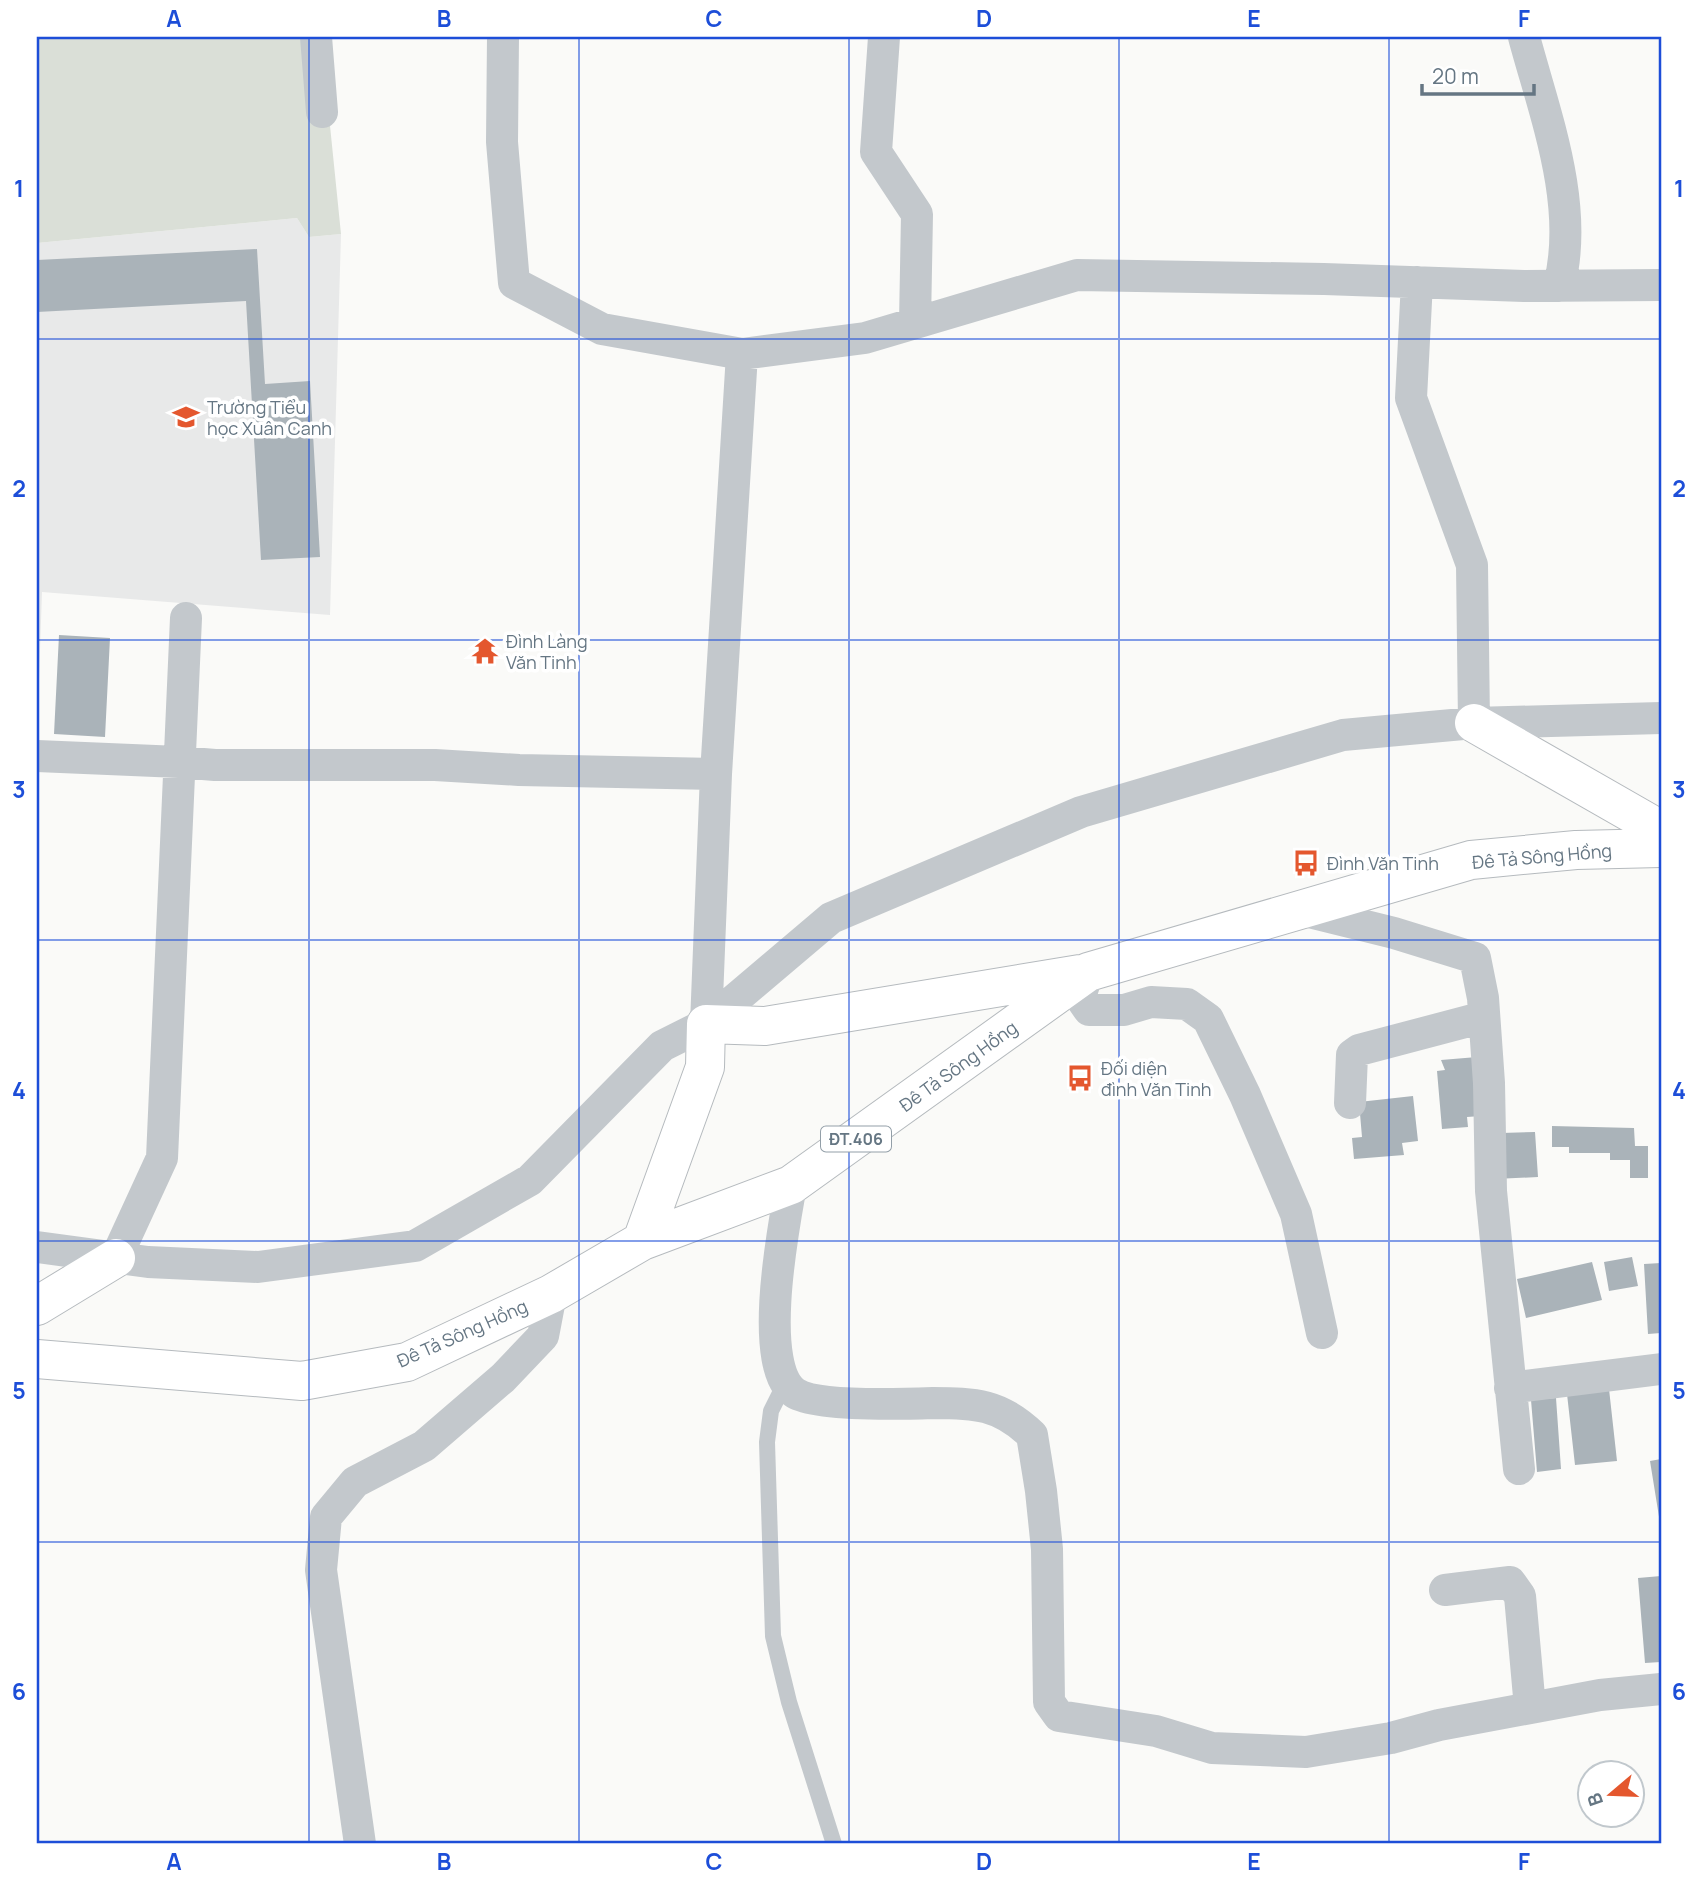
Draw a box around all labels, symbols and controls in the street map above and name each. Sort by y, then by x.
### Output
text: A [166,2,182,34]
text: B [437,2,451,34]
text: C [706,2,723,34]
text: D [976,2,992,34]
text: E [1247,2,1261,34]
text: F [1518,2,1530,34]
scale bar [1422,52,1534,96]
text: 20 m [1432,62,1479,90]
text: 1 [14,172,24,204]
text: 1 [1674,172,1684,204]
place label: Trường Tiểu học Xuân Canh [207,395,332,440]
school or university icon: Trường Tiểu học Xuân Canh [171,402,201,432]
text: 2 [12,472,26,504]
text: 2 [1672,472,1686,504]
place label: Đình Làng Văn Tinh [506,629,588,674]
temple icon: Đình Làng Văn Tinh [470,636,500,666]
text: 3 [12,773,26,805]
text: 3 [1672,773,1686,805]
street label: Đê Tả Sông Hồng [1471,838,1613,874]
bus stop icon: Đình Văn Tinh [1291,848,1321,878]
place label: Đình Văn Tinh [1327,851,1439,875]
street label: Đê Tả Sông Hồng [894,1015,1022,1117]
place label: Đối diện đình Văn Tinh [1101,1056,1212,1101]
bus stop icon: Đối diện đình Văn Tinh [1065,1063,1095,1093]
text: 4 [12,1074,26,1106]
text: 4 [1672,1074,1686,1106]
road number: ĐT.406 [821,1126,891,1152]
street label: Đê Tả Sông Hồng [393,1294,531,1372]
text: 5 [12,1374,26,1406]
text: 5 [1672,1374,1686,1406]
text: 6 [12,1675,26,1707]
text: 6 [1672,1675,1686,1707]
north arrow [1576,1758,1646,1828]
text: B [1581,1790,1609,1809]
text: A [166,1845,182,1877]
text: B [437,1845,451,1877]
text: C [706,1845,723,1877]
text: D [976,1845,992,1877]
text: E [1247,1845,1261,1877]
text: F [1518,1845,1530,1877]

